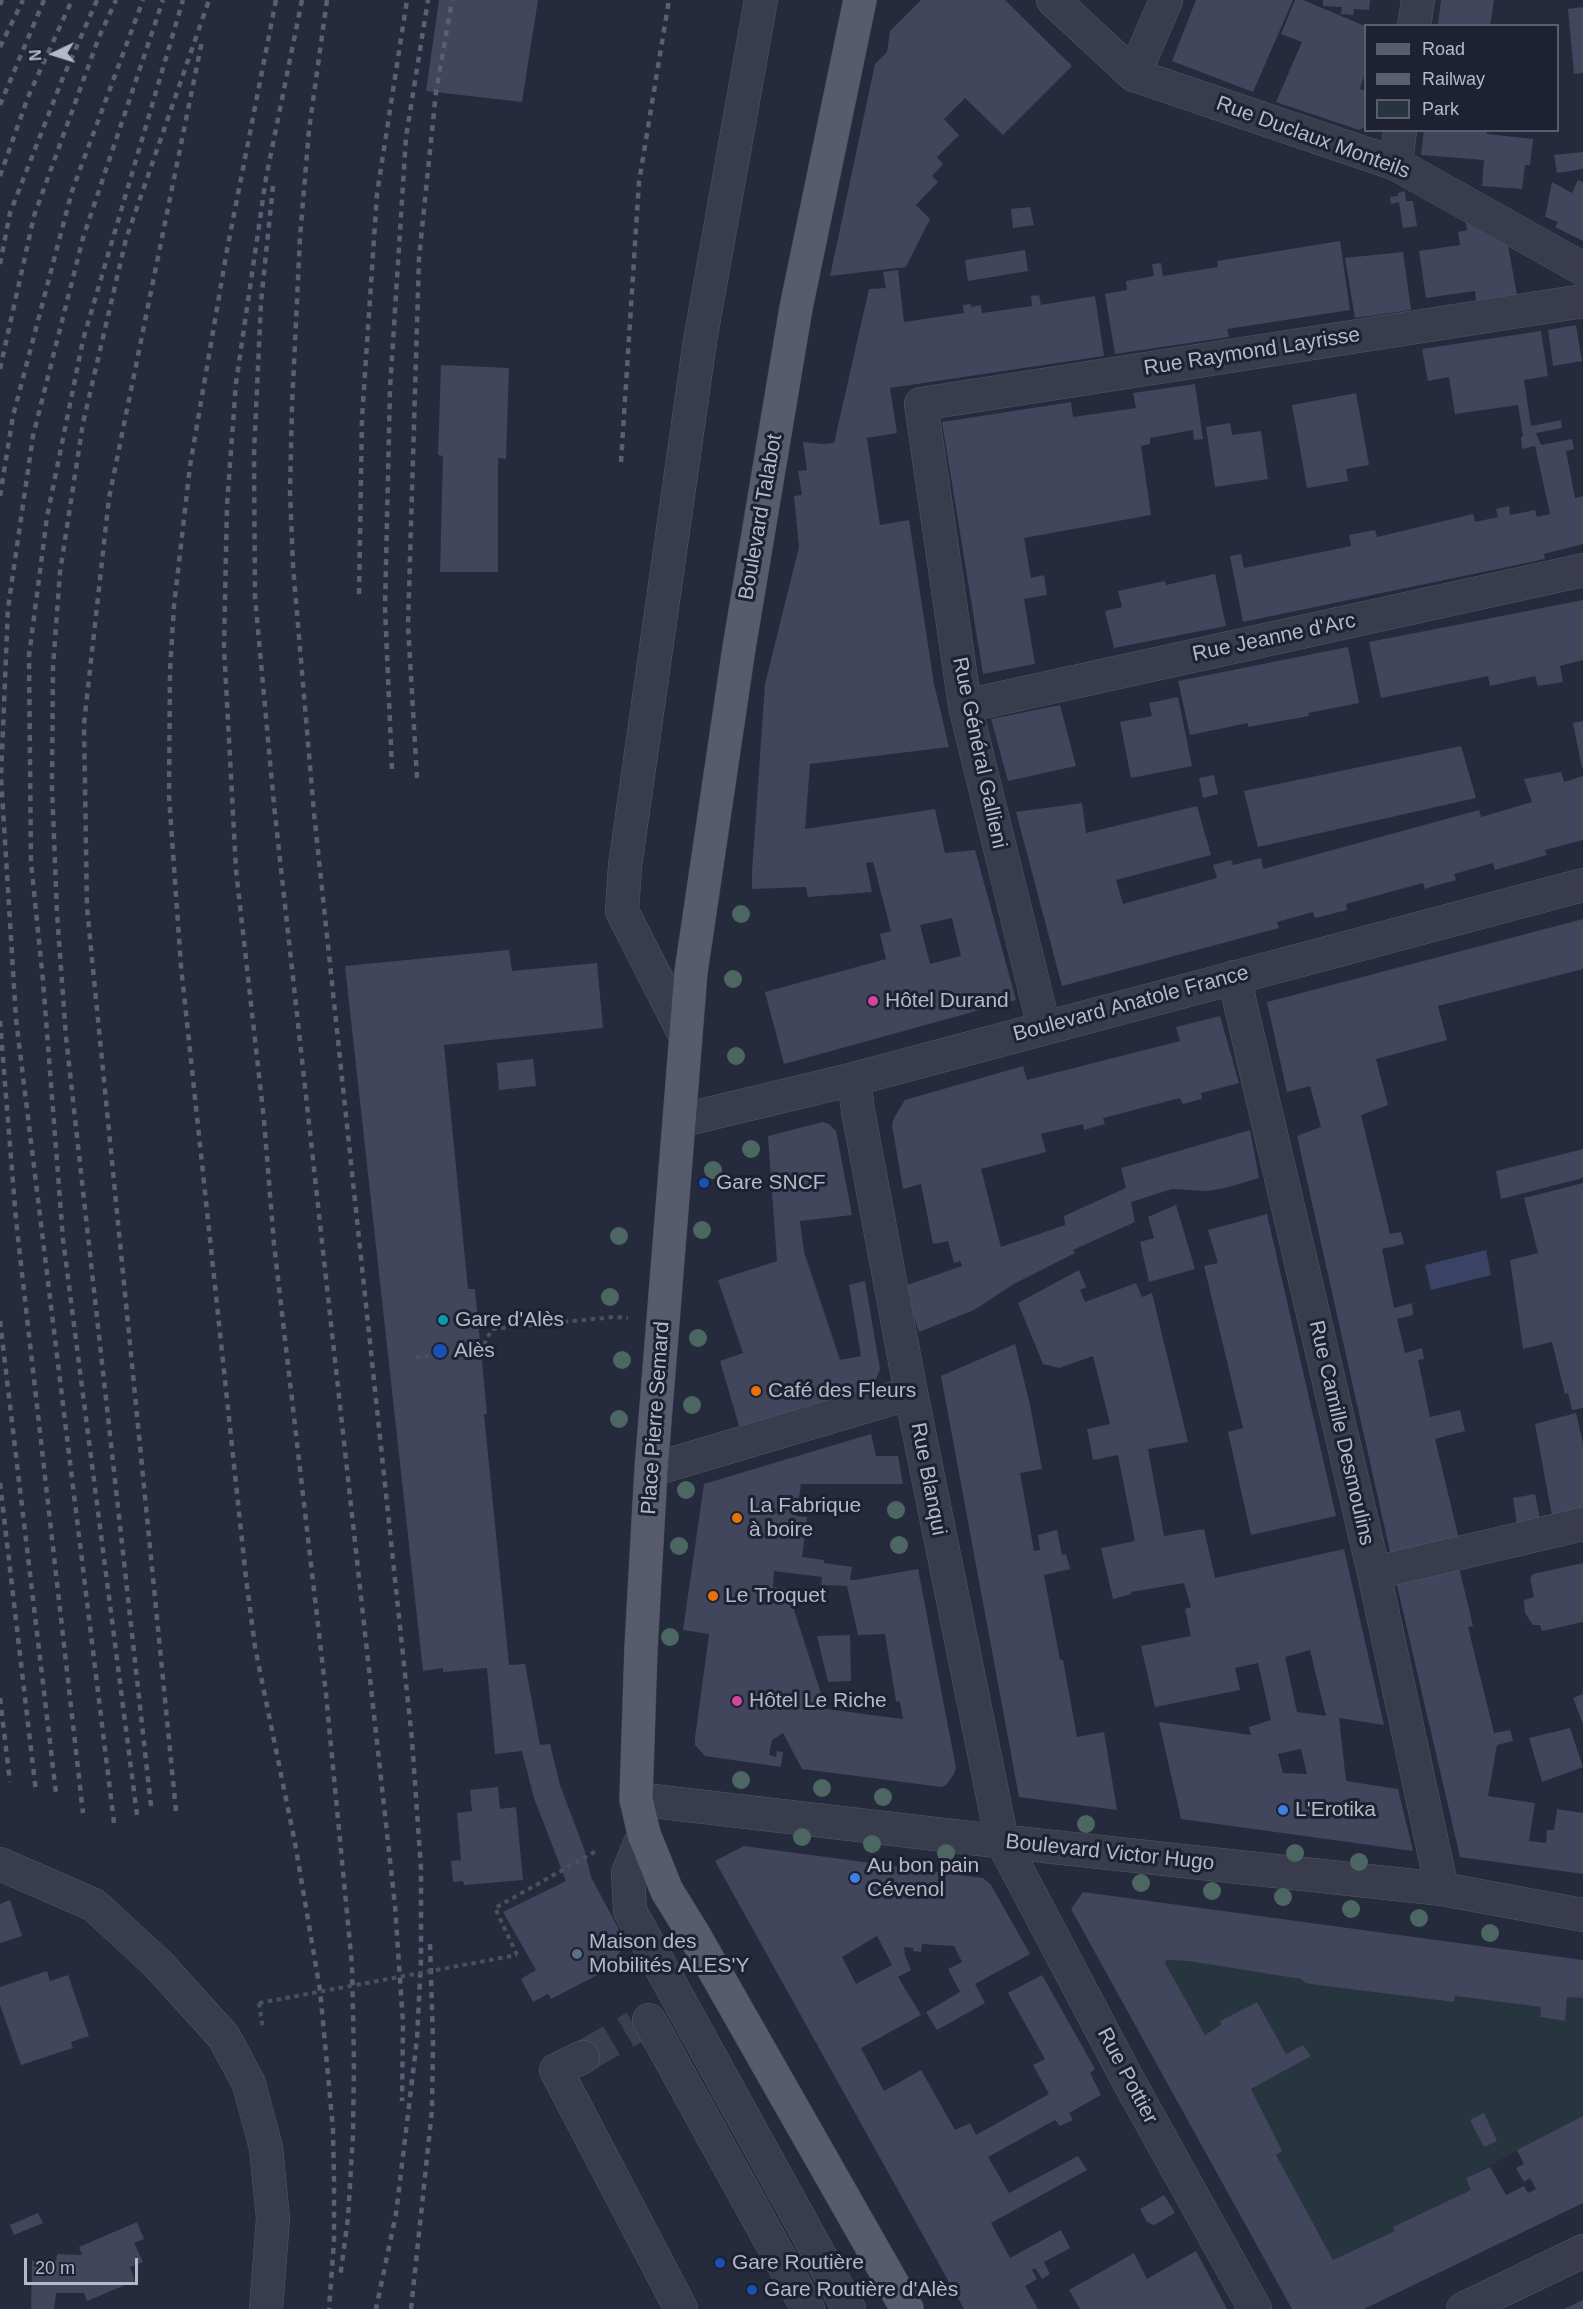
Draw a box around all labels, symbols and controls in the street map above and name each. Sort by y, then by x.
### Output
north arrow [24,24,84,84]
legend [1364,24,1559,132]
text: Road [1422,39,1465,59]
text: N [27,49,44,62]
text: Railway [1422,69,1485,89]
street label: Rue Duclaux Monteils [1213,91,1413,185]
text: Park [1422,99,1459,119]
street label: Rue Raymond Layrisse [1142,322,1362,382]
street label: Boulevard Talabot [734,432,788,602]
street label: Rue Jeanne d'Arc [1190,608,1358,668]
street label: Rue Général Gallieni [946,655,1012,851]
street label: Boulevard Anatole France [1010,960,1252,1048]
place label: Hôtel Durand [885,988,1009,1014]
marker: Hôtel Durand [866,994,880,1008]
place label: Gare SNCF [716,1170,826,1196]
marker: Gare SNCF [697,1176,711,1190]
place label: Gare d'Alès [455,1307,564,1333]
marker: Gare d'Alès [436,1313,450,1327]
street label: Rue Camille Desmoulins [1303,1318,1379,1548]
street label: Place Pierre Semard [637,1320,675,1516]
place label: Alès [454,1338,495,1364]
marker: Alès [431,1342,449,1360]
place label: Café des Fleurs [768,1378,916,1404]
marker: Café des Fleurs [749,1384,763,1398]
street label: Rue Blanqui [905,1420,951,1538]
place label: La Fabrique à boire [749,1493,861,1543]
marker: La Fabrique à boire [730,1511,744,1525]
place label: Le Troquet [725,1583,826,1609]
marker: Le Troquet [706,1589,720,1603]
place label: Hôtel Le Riche [749,1688,887,1714]
marker: Hôtel Le Riche [730,1694,744,1708]
place label: L'Erotika [1295,1797,1376,1823]
marker: L'Erotika [1276,1803,1290,1817]
street label: Boulevard Victor Hugo [1004,1830,1216,1876]
place label: Au bon pain Cévenol [867,1853,979,1903]
marker: Au bon pain Cévenol [848,1871,862,1885]
place label: Maison des Mobilités ALES'Y [589,1929,749,1979]
marker: Maison des Mobilités ALES'Y [570,1947,584,1961]
street label: Rue Pottier [1091,2024,1163,2128]
scale bar [27,2246,141,2284]
place label: Gare Routière [732,2250,864,2276]
marker: Gare Routière [713,2256,727,2270]
text: 20 m [35,2258,75,2278]
place label: Gare Routière d'Alès [764,2277,958,2303]
marker: Gare Routière d'Alès [745,2283,759,2297]

